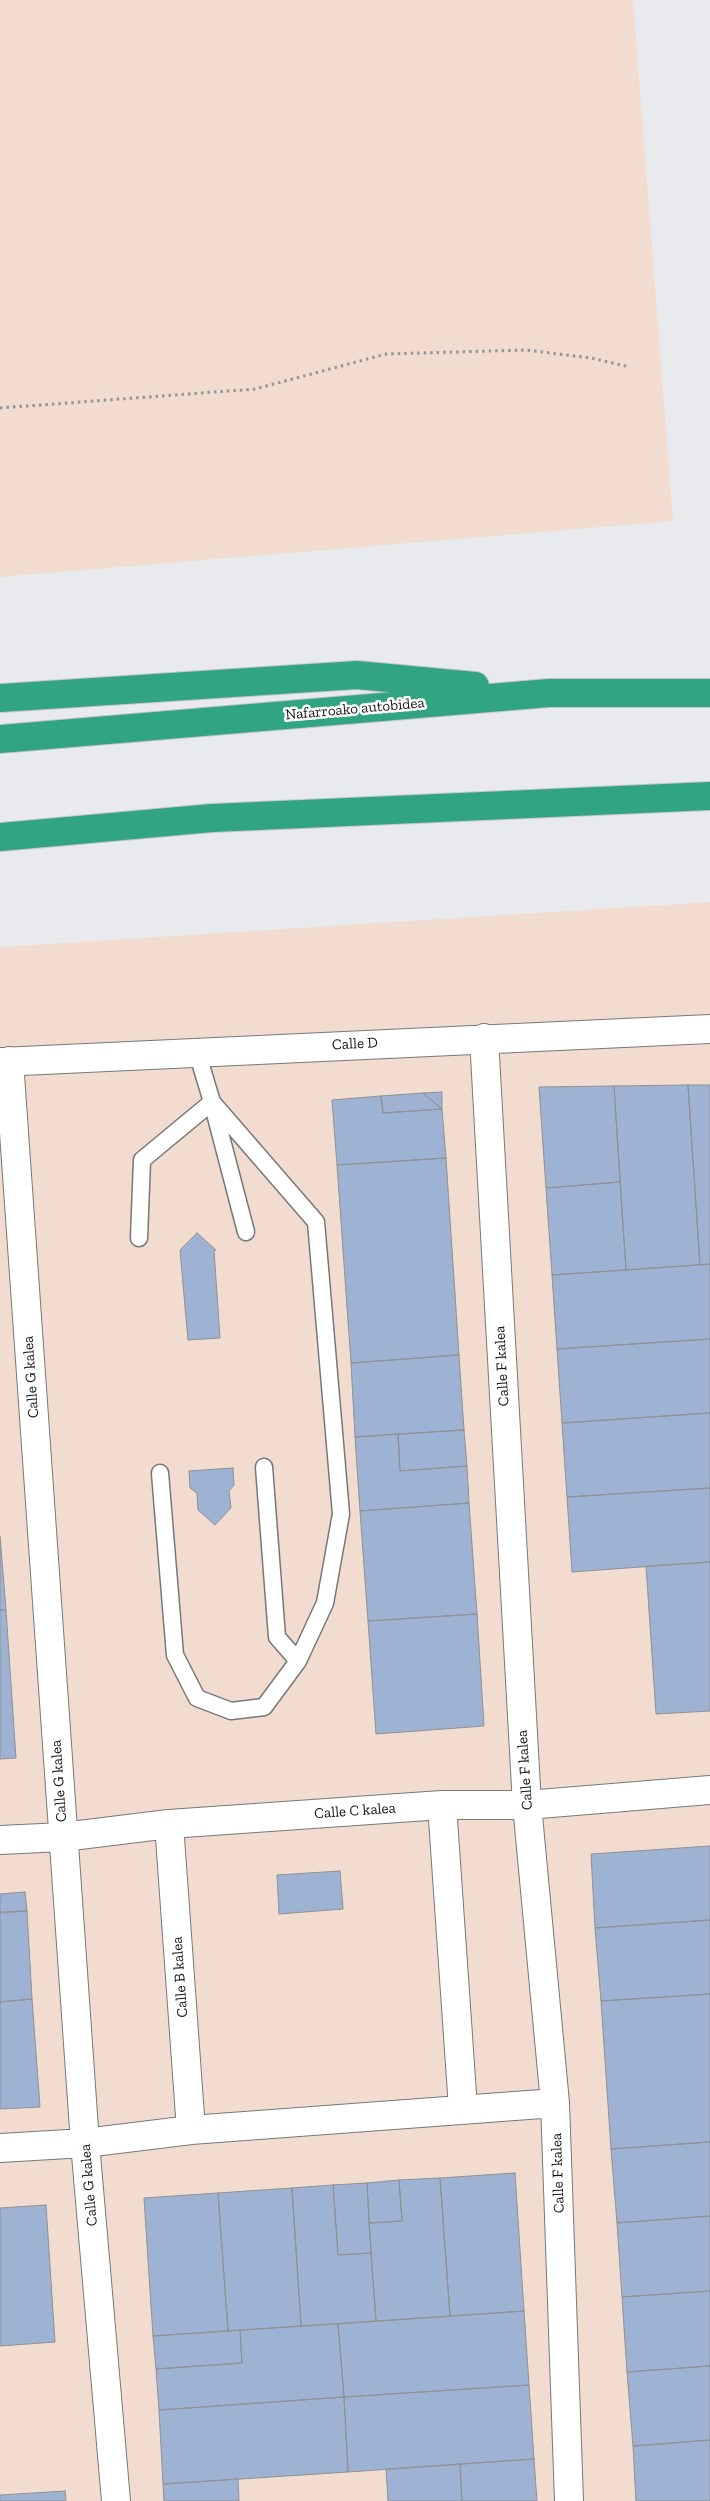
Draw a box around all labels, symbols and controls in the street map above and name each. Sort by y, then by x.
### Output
street label: Nafarroako autobidea [285,694,425,724]
street label: Calle D [332,1034,378,1054]
street label: Calle F kalea [491,1325,513,1407]
street label: Calle G kalea [19,1335,43,1419]
street label: Calle F kalea [513,1729,537,1811]
street label: Calle G kalea [47,1739,71,1823]
street label: Calle C kalea [314,1799,396,1823]
street label: Calle B kalea [168,1936,192,2018]
street label: Calle F kalea [548,2132,568,2214]
street label: Calle G kalea [76,2143,102,2227]

